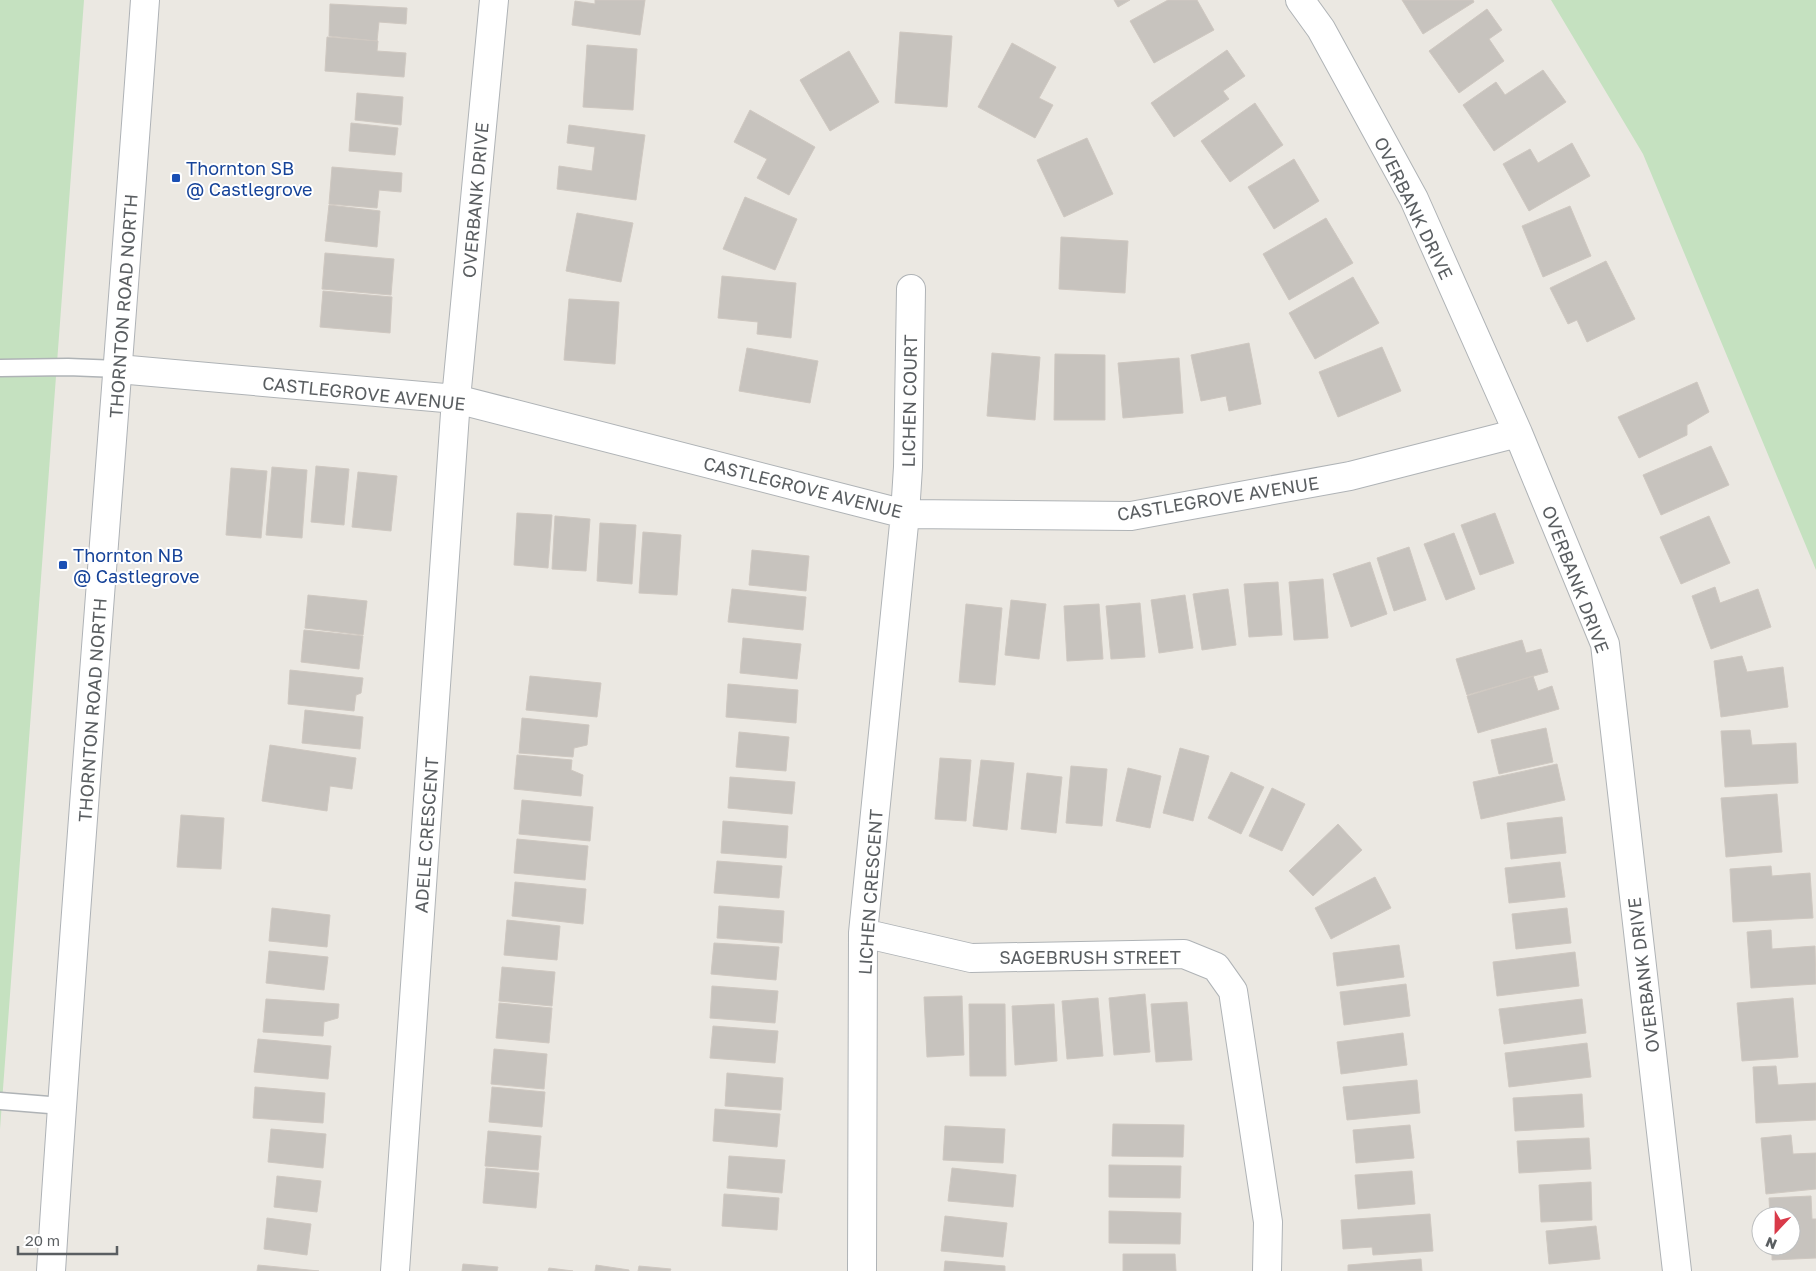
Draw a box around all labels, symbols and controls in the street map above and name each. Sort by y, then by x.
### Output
street label: OVERBANK DRIVE [457,121,493,279]
street label: OVERBANK DRIVE [1370,133,1458,283]
place label: Thornton SB @ Castlegrove [186,157,313,200]
marker: Thornton SB @ Castlegrove [170,172,182,184]
street label: THORNTON ROAD NORTH [104,193,142,419]
street label: LICHEN COURT [897,334,921,468]
street label: CASTLEGROVE AVENUE [261,371,467,415]
street label: CASTLEGROVE AVENUE [701,452,905,522]
street label: CASTLEGROVE AVENUE [1115,471,1321,525]
street label: OVERBANK DRIVE [1538,502,1614,656]
place label: Thornton NB @ Castlegrove [73,544,200,587]
marker: Thornton NB @ Castlegrove [57,559,69,571]
street label: THORNTON ROAD NORTH [73,597,111,823]
street label: ADELE CRESCENT [410,756,442,914]
street label: LICHEN CRESCENT [853,808,887,976]
street label: OVERBANK DRIVE [1623,896,1663,1054]
street label: SAGEBRUSH STREET [999,946,1181,968]
north arrow [1751,1206,1801,1256]
scale bar [18,1224,116,1256]
text: 20 m [25,1231,60,1249]
text: N [1763,1234,1779,1253]

